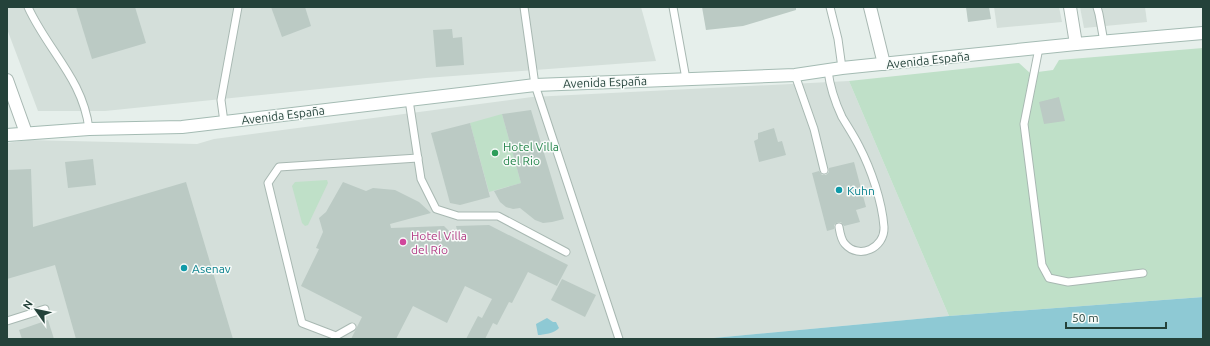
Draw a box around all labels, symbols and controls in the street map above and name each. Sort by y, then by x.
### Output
street label: Avenida España [886,49,970,71]
street label: Avenida España [563,74,647,90]
street label: Avenida España [241,103,325,127]
place label: Hotel Villa del Rio [503,140,559,167]
marker: Hotel Villa del Rio [490,148,500,158]
place label: Kuhn [847,184,875,197]
marker: Kuhn [834,185,844,195]
place label: Hotel Villa del Río [411,229,467,256]
marker: Hotel Villa del Río [398,237,408,247]
place label: Asenav [192,262,231,275]
marker: Asenav [179,263,189,273]
north arrow [16,290,56,330]
text: N [20,298,35,311]
scale bar [1066,304,1166,330]
text: 50 m [1072,311,1099,324]

